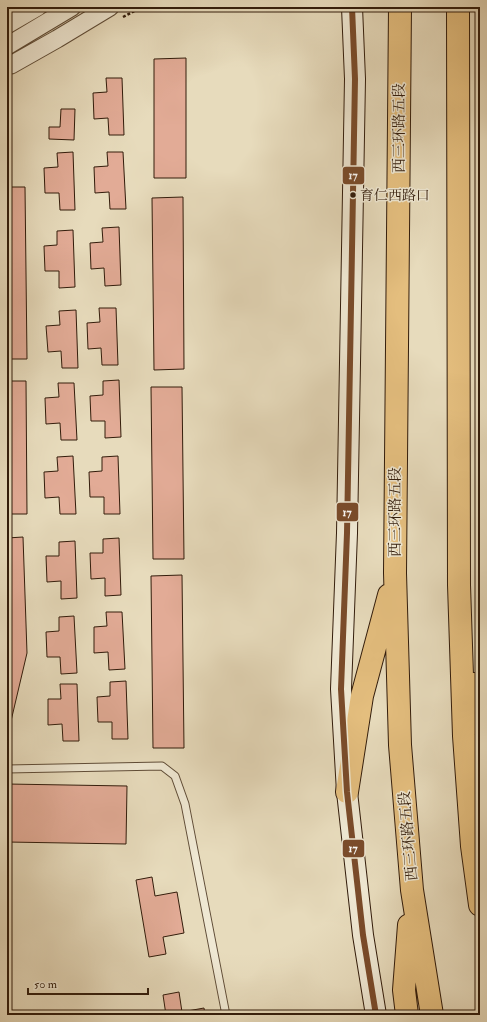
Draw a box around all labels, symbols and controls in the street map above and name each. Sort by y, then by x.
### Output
street label: 西三环路五段 [390,83,409,173]
line badge: 17 [342,166,365,185]
text: 17 [349,169,358,182]
place label: 育仁西路口 [360,187,430,204]
marker: 育仁西路口 [348,190,358,200]
street label: 西三环路五段 [386,467,405,557]
line badge: 17 [336,502,359,522]
text: 17 [343,506,352,519]
street label: 西三环路五段 [395,790,422,882]
line badge: 17 [342,839,365,858]
text: 17 [349,842,358,855]
scale bar [28,970,148,996]
text: 50 m [34,977,58,992]

